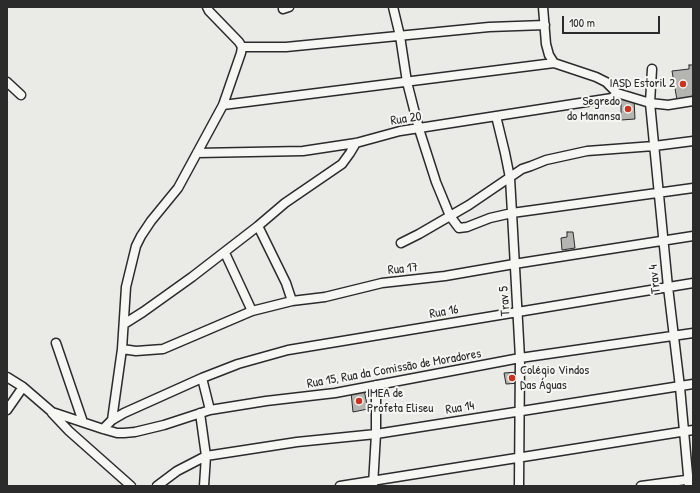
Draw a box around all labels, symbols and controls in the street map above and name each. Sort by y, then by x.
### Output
scale bar [564,8,662,34]
text: 100 m [569,14,595,31]
place label: IASD Estoril 2 [610,76,675,92]
marker: IASD Estoril 2 [678,79,688,89]
place label: Segredo do Manansa [567,94,620,125]
marker: Segredo do Manansa [623,104,633,114]
street label: Rua 20 [389,109,423,129]
street label: Rua 17 [387,260,419,278]
street label: Trav 4 [646,264,664,294]
street label: Trav 5 [496,286,514,316]
street label: Rua 16 [428,302,460,322]
street label: Rua 15, Rua da Comissão de Moradores [306,346,482,392]
place label: Colégio Vindos Das Águas [520,363,589,394]
marker: Colégio Vindos Das Águas [507,373,517,383]
place label: IMEA de Profeta Eliseu [367,386,433,417]
marker: IMEA de Profeta Eliseu [354,396,364,406]
street label: Rua 14 [445,398,475,418]

